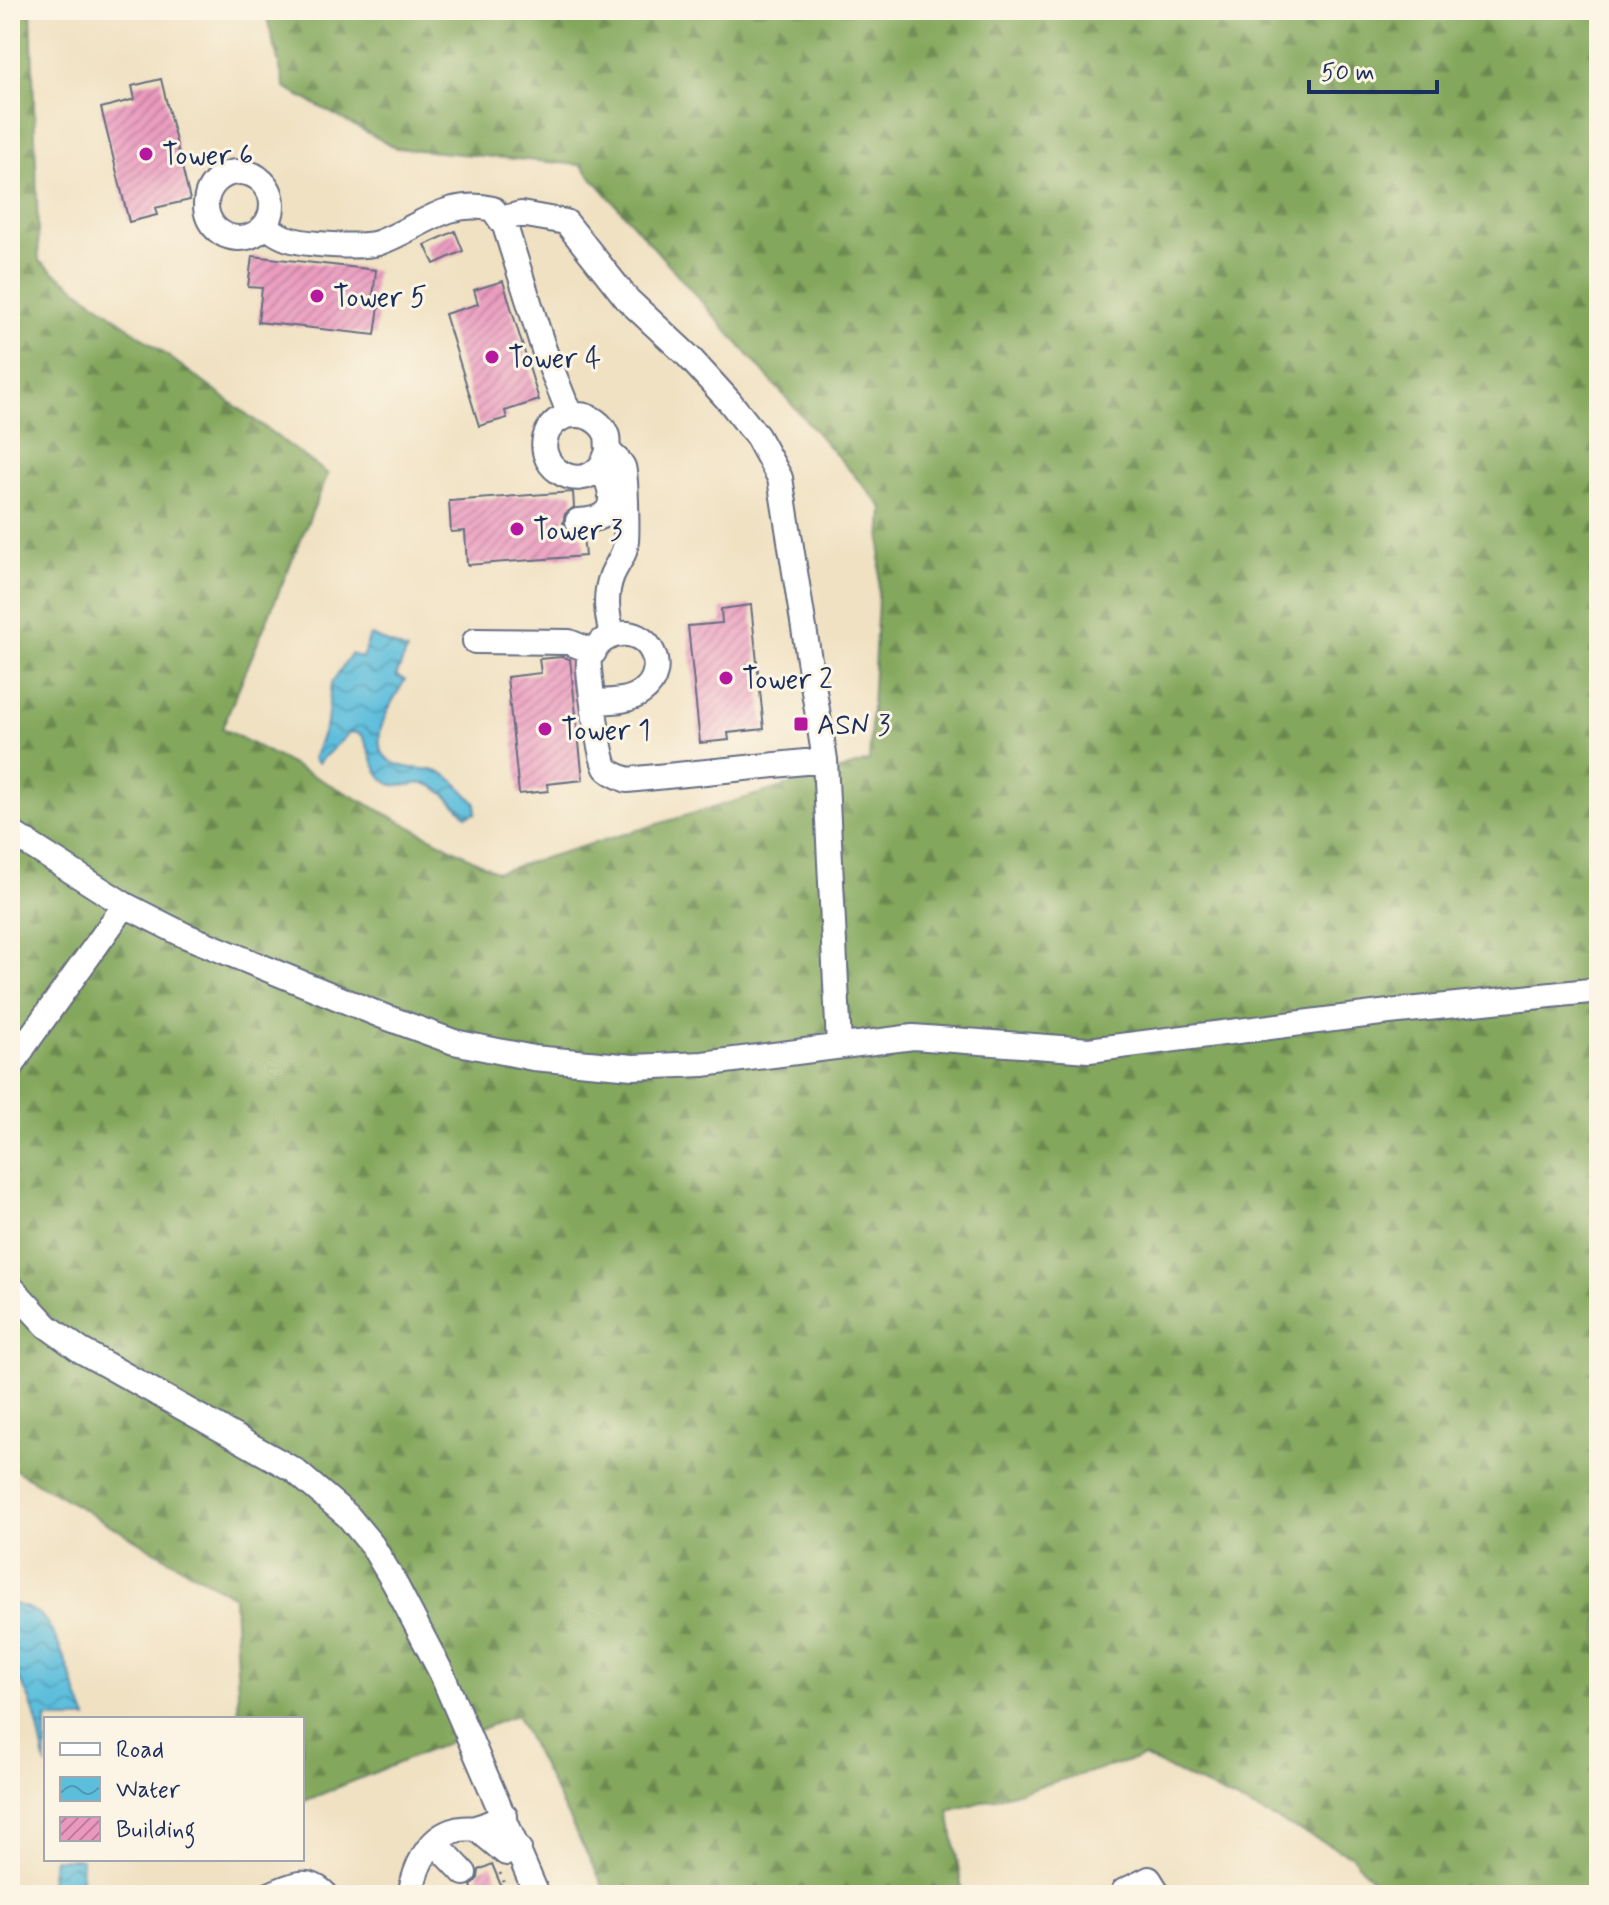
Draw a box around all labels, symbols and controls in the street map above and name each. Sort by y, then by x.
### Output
scale bar [1309,44,1437,94]
text: 50 m [1321,58,1375,89]
place label: Tower 6 [162,138,253,175]
marker: Tower 6 [137,145,155,163]
place label: Tower 5 [333,280,427,317]
marker: Tower 5 [308,287,326,305]
place label: Tower 4 [508,341,601,378]
marker: Tower 4 [483,348,501,366]
place label: Tower 3 [533,513,623,550]
marker: Tower 3 [508,520,526,538]
place label: Tower 2 [742,662,833,699]
marker: Tower 2 [717,669,735,687]
place label: ASN 3 [817,708,891,745]
place label: Tower 1 [561,713,650,750]
marker: ASN 3 [792,715,810,733]
marker: Tower 1 [536,720,554,738]
legend [44,1717,304,1861]
text: Road [116,1735,164,1766]
text: Water [116,1775,181,1806]
text: Building [116,1815,196,1849]

